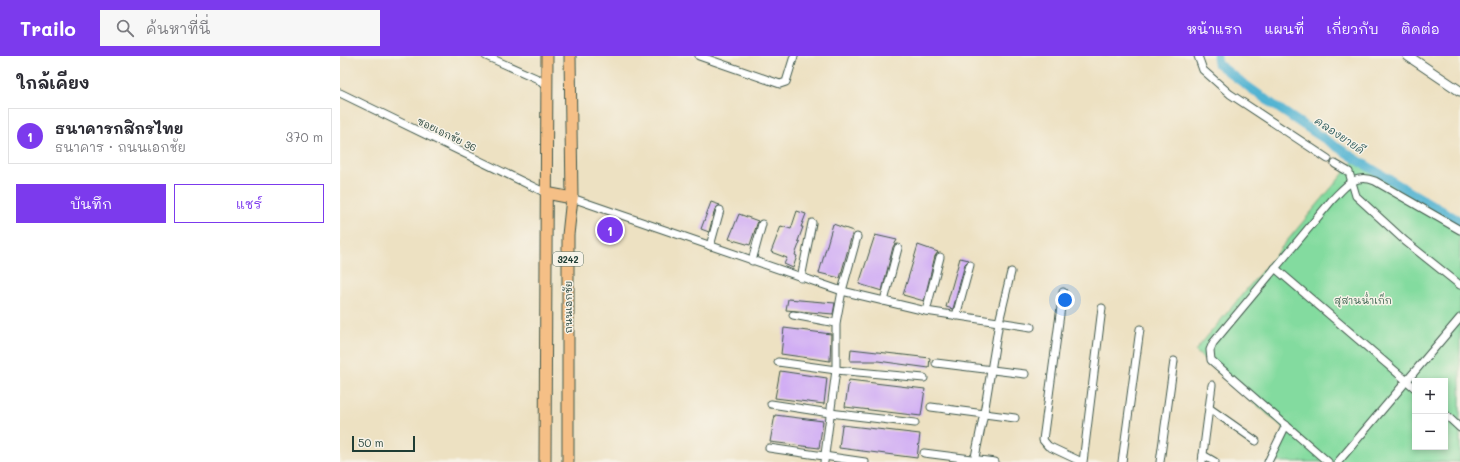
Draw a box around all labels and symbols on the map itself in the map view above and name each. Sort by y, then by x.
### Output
water label: คลองยายดี [1312,113,1369,158]
street label: ซอยเอกชัย 36 [415,114,479,154]
pin: 1 [597,215,623,245]
road number: 3242 [553,252,583,266]
street label: ถนนเอกชัย [561,281,575,333]
your location [1055,290,1075,310]
park label: สุสานน่ำเก็ก [1334,292,1392,308]
scale bar [352,434,415,453]

